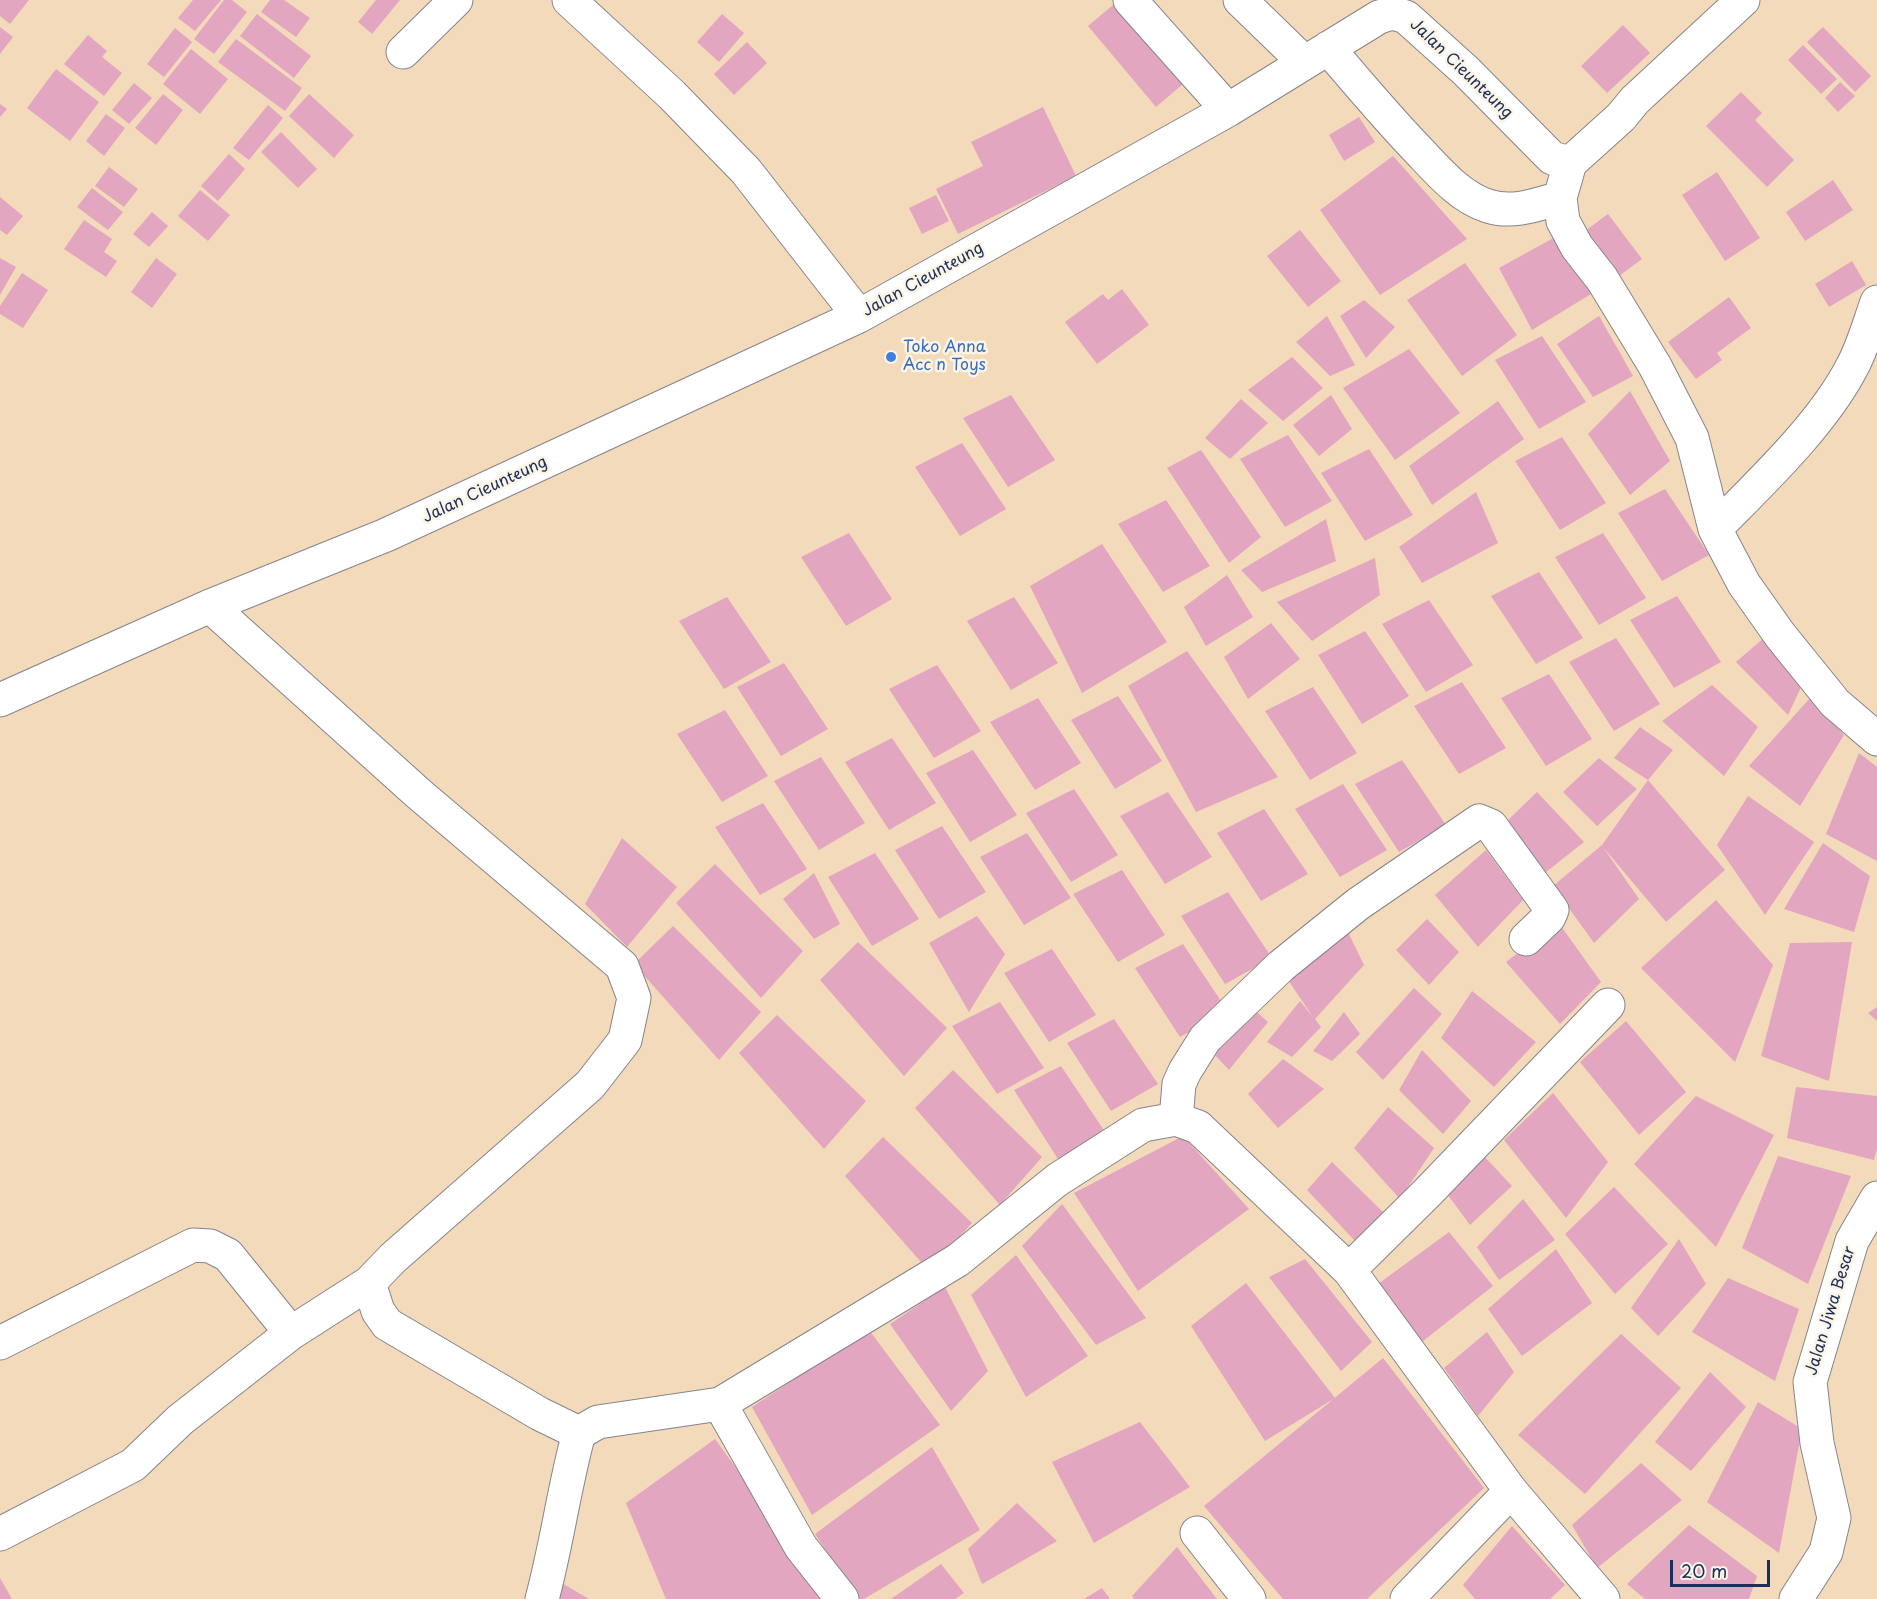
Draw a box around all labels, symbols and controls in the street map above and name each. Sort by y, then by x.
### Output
street label: Jalan Cieunteung [1406,15,1516,123]
street label: Jalan Cieunteung [859,239,987,321]
place label: Toko Anna Acc n Toys [903,338,986,376]
marker: Toko Anna Acc n Toys [884,350,898,364]
street label: Jalan Cieunteung [420,453,550,527]
street label: Jalan Jiwa Besar [1802,1244,1860,1378]
scale bar [1673,1548,1774,1586]
text: 20 m [1681,1557,1727,1584]

